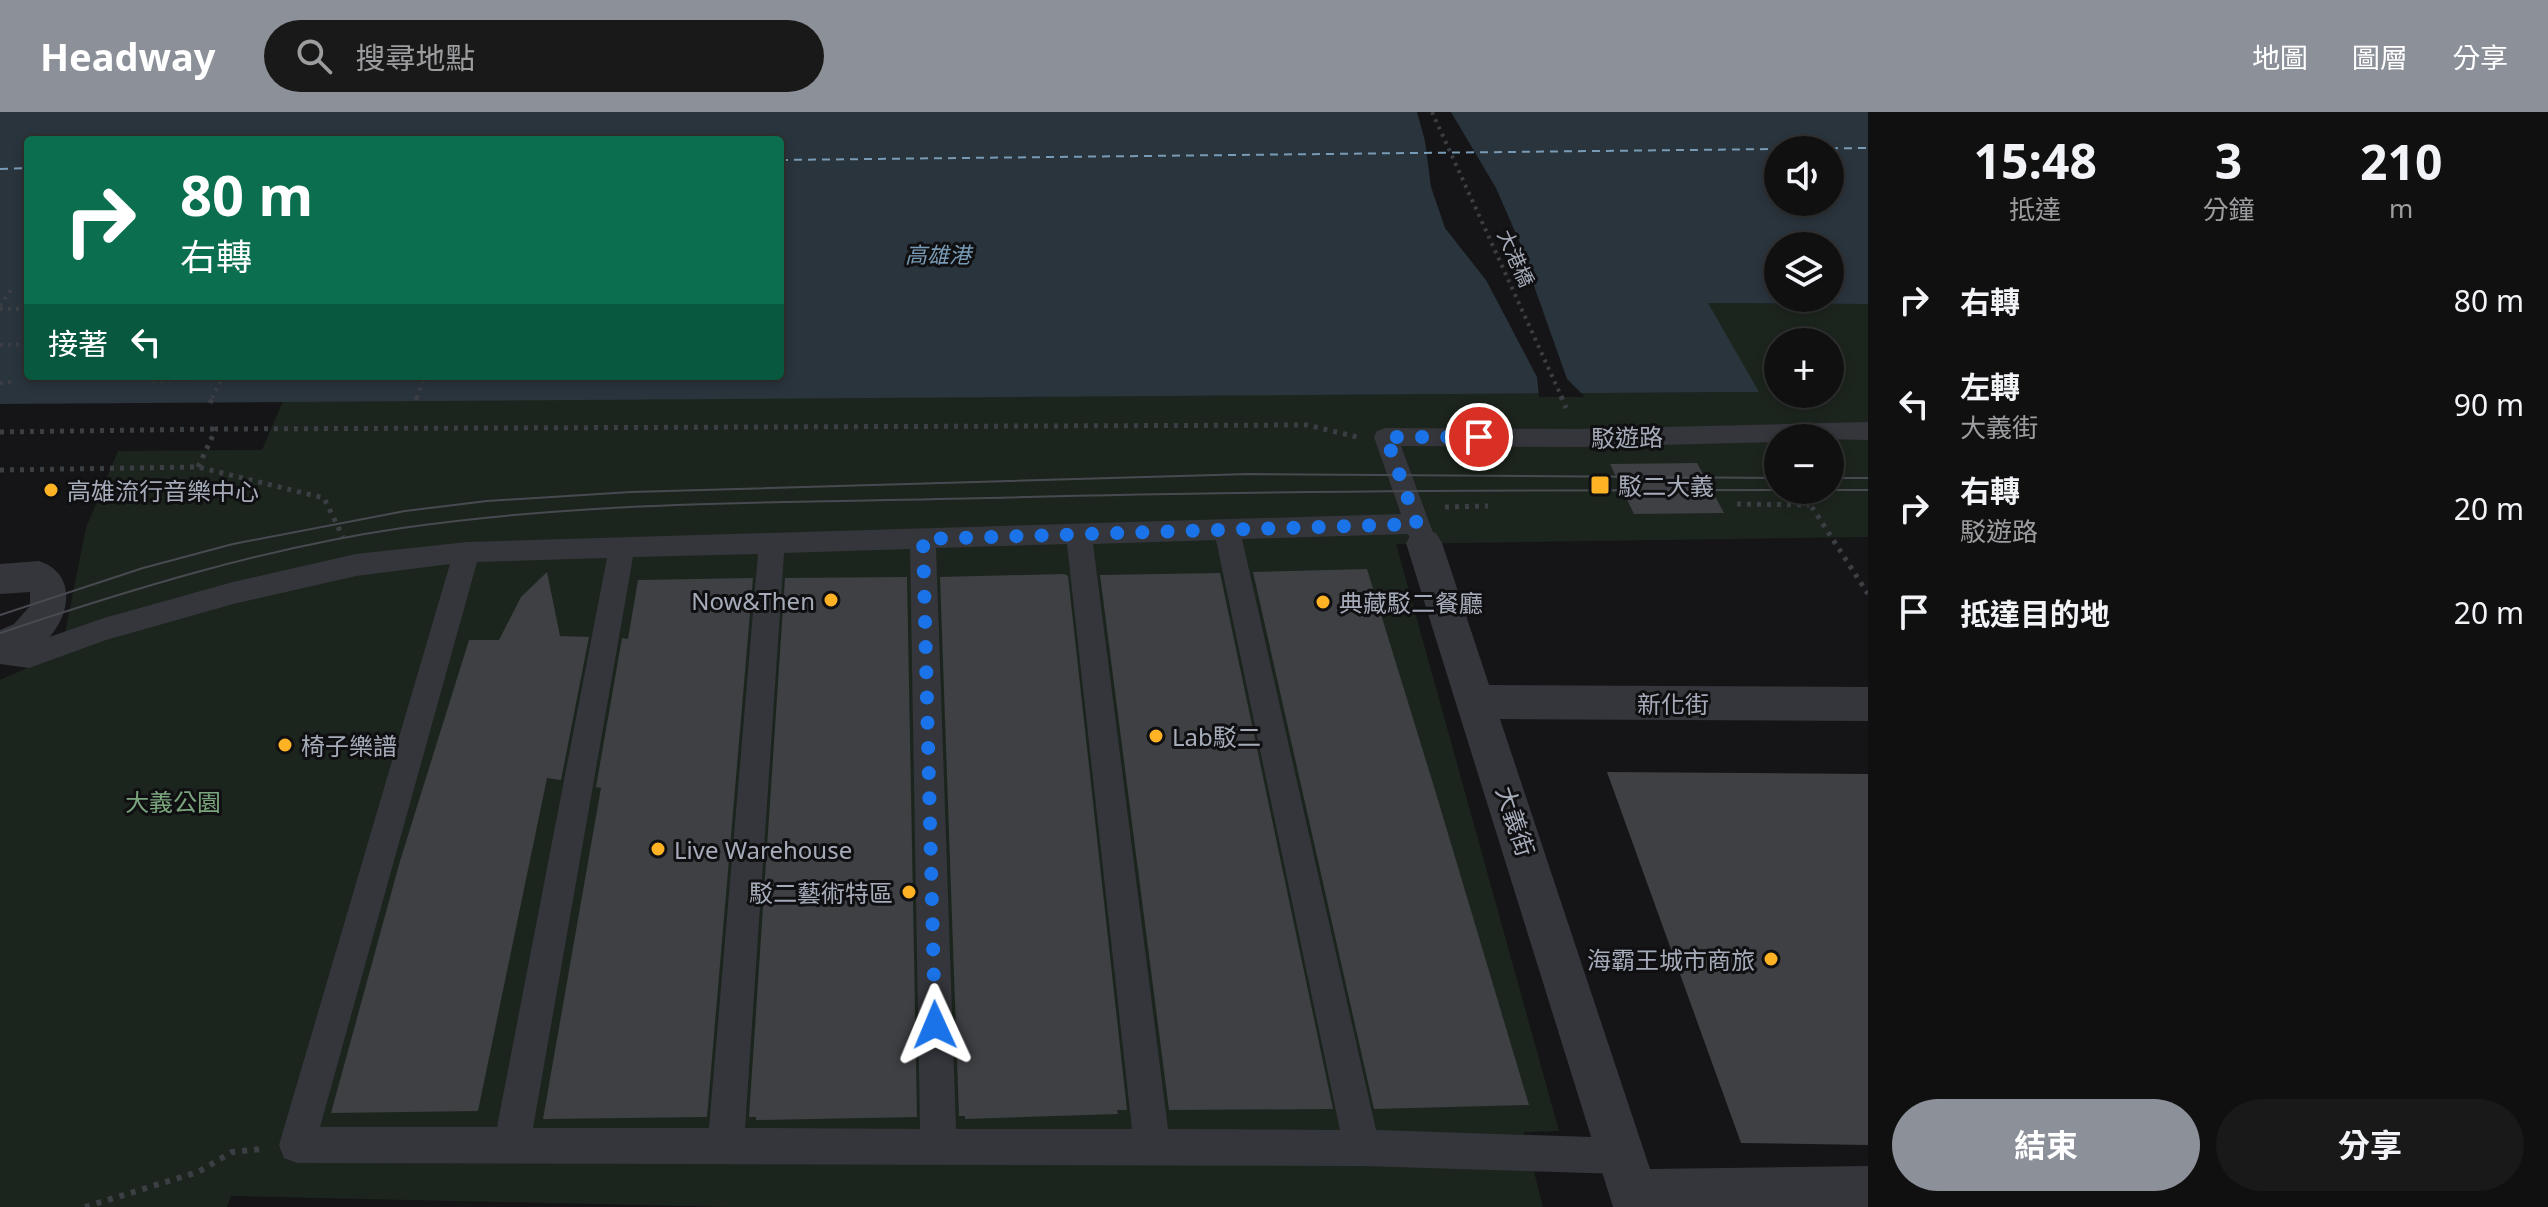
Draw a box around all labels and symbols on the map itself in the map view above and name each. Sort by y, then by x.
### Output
street label: 大港橋 [1491,225,1541,291]
water label: 高雄港 [905,239,974,269]
pin [1445,403,1513,471]
street label: 駁遊路 [1591,420,1663,454]
place label: 駁二大義 [1618,469,1714,502]
place label: 高雄流行音樂中心 [67,474,259,507]
marker: 駁二大義 [1589,474,1611,496]
marker: 高雄流行音樂中心 [42,481,60,499]
place label: Now&Then [691,584,815,617]
place label: 典藏駁二餐廳 [1339,586,1483,619]
marker: Now&Then [822,591,840,609]
marker: 典藏駁二餐廳 [1314,593,1332,611]
street label: 新化街 [1637,687,1709,720]
place label: Lab駁二 [1172,720,1261,753]
marker: Lab駁二 [1147,727,1165,745]
place label: 椅子樂譜 [301,729,397,762]
marker: 椅子樂譜 [276,736,294,754]
street label: 大義街 [1489,782,1543,860]
park label: 大義公園 [125,785,221,818]
place label: Live Warehouse [674,833,852,866]
marker: Live Warehouse [649,840,667,858]
place label: 駁二藝術特區 [749,876,893,909]
marker: 駁二藝術特區 [900,883,918,901]
place label: 海霸王城市商旅 [1587,943,1755,976]
marker: 海霸王城市商旅 [1762,950,1780,968]
position arrow [893,983,977,1067]

